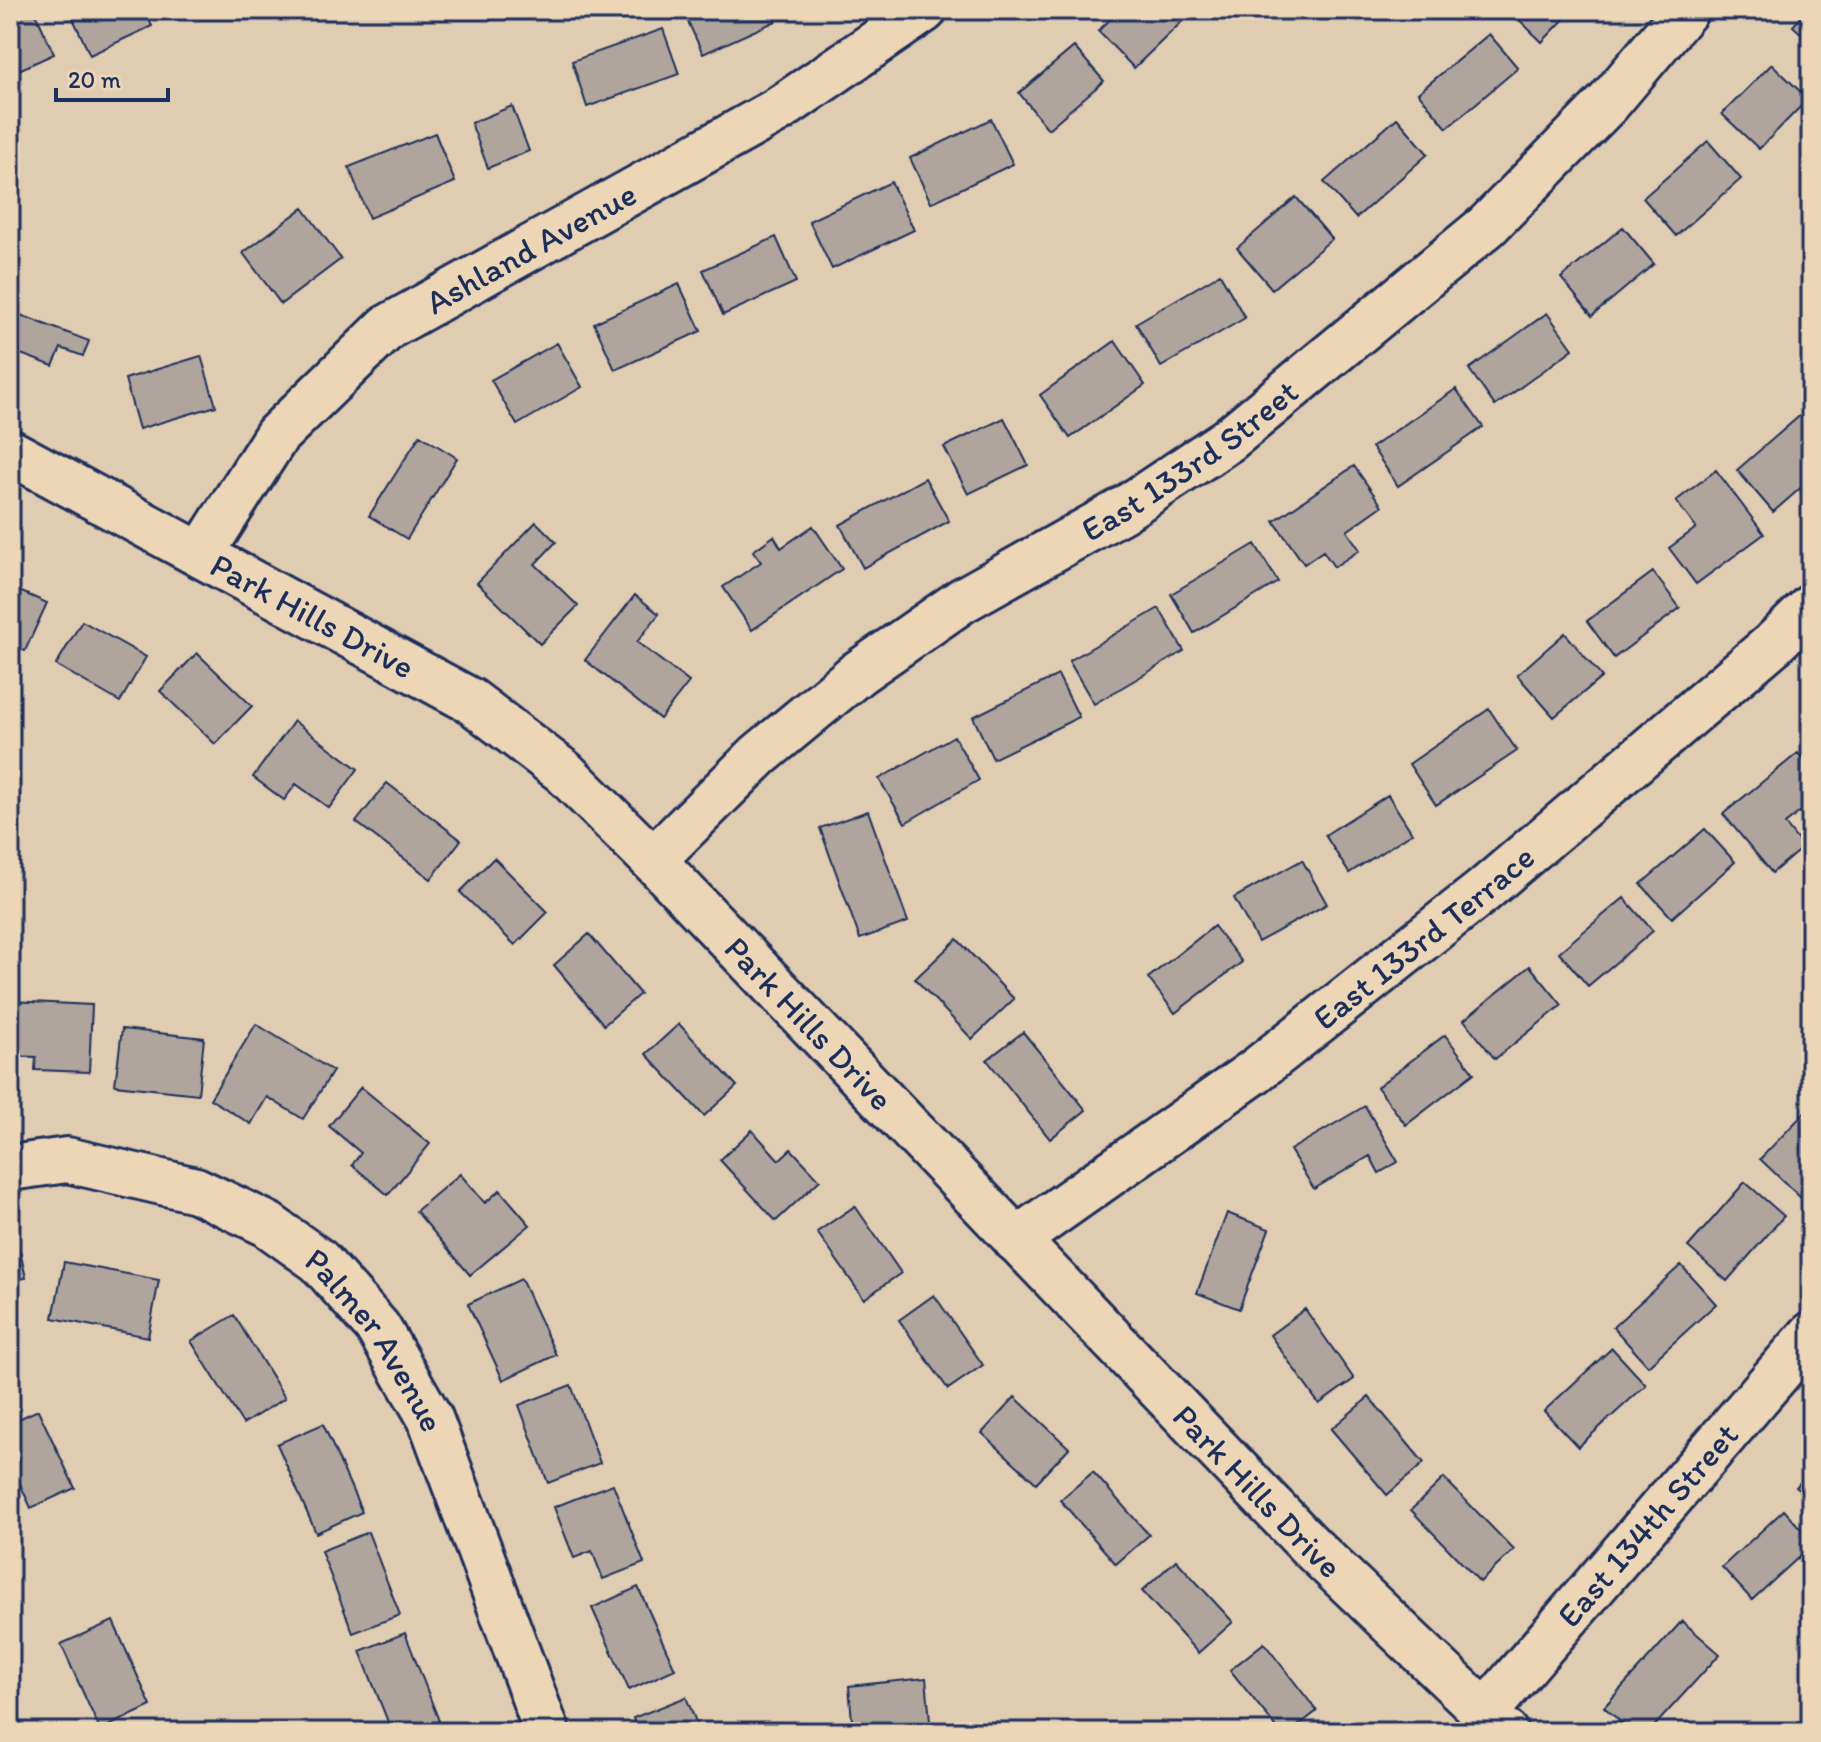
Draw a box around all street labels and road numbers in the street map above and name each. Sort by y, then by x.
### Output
street label: Ashland Avenue [418,173,643,323]
street label: East 133rd Street [1074,371,1306,550]
street label: Park Hills Drive [204,544,422,687]
street label: East 133rd Terrace [1305,836,1543,1038]
street label: Park Hills Drive [716,928,902,1119]
street label: Palmer Avenue [298,1238,454,1437]
street label: Park Hills Drive [1165,1396,1351,1586]
street label: East 134th Street [1548,1414,1746,1635]

